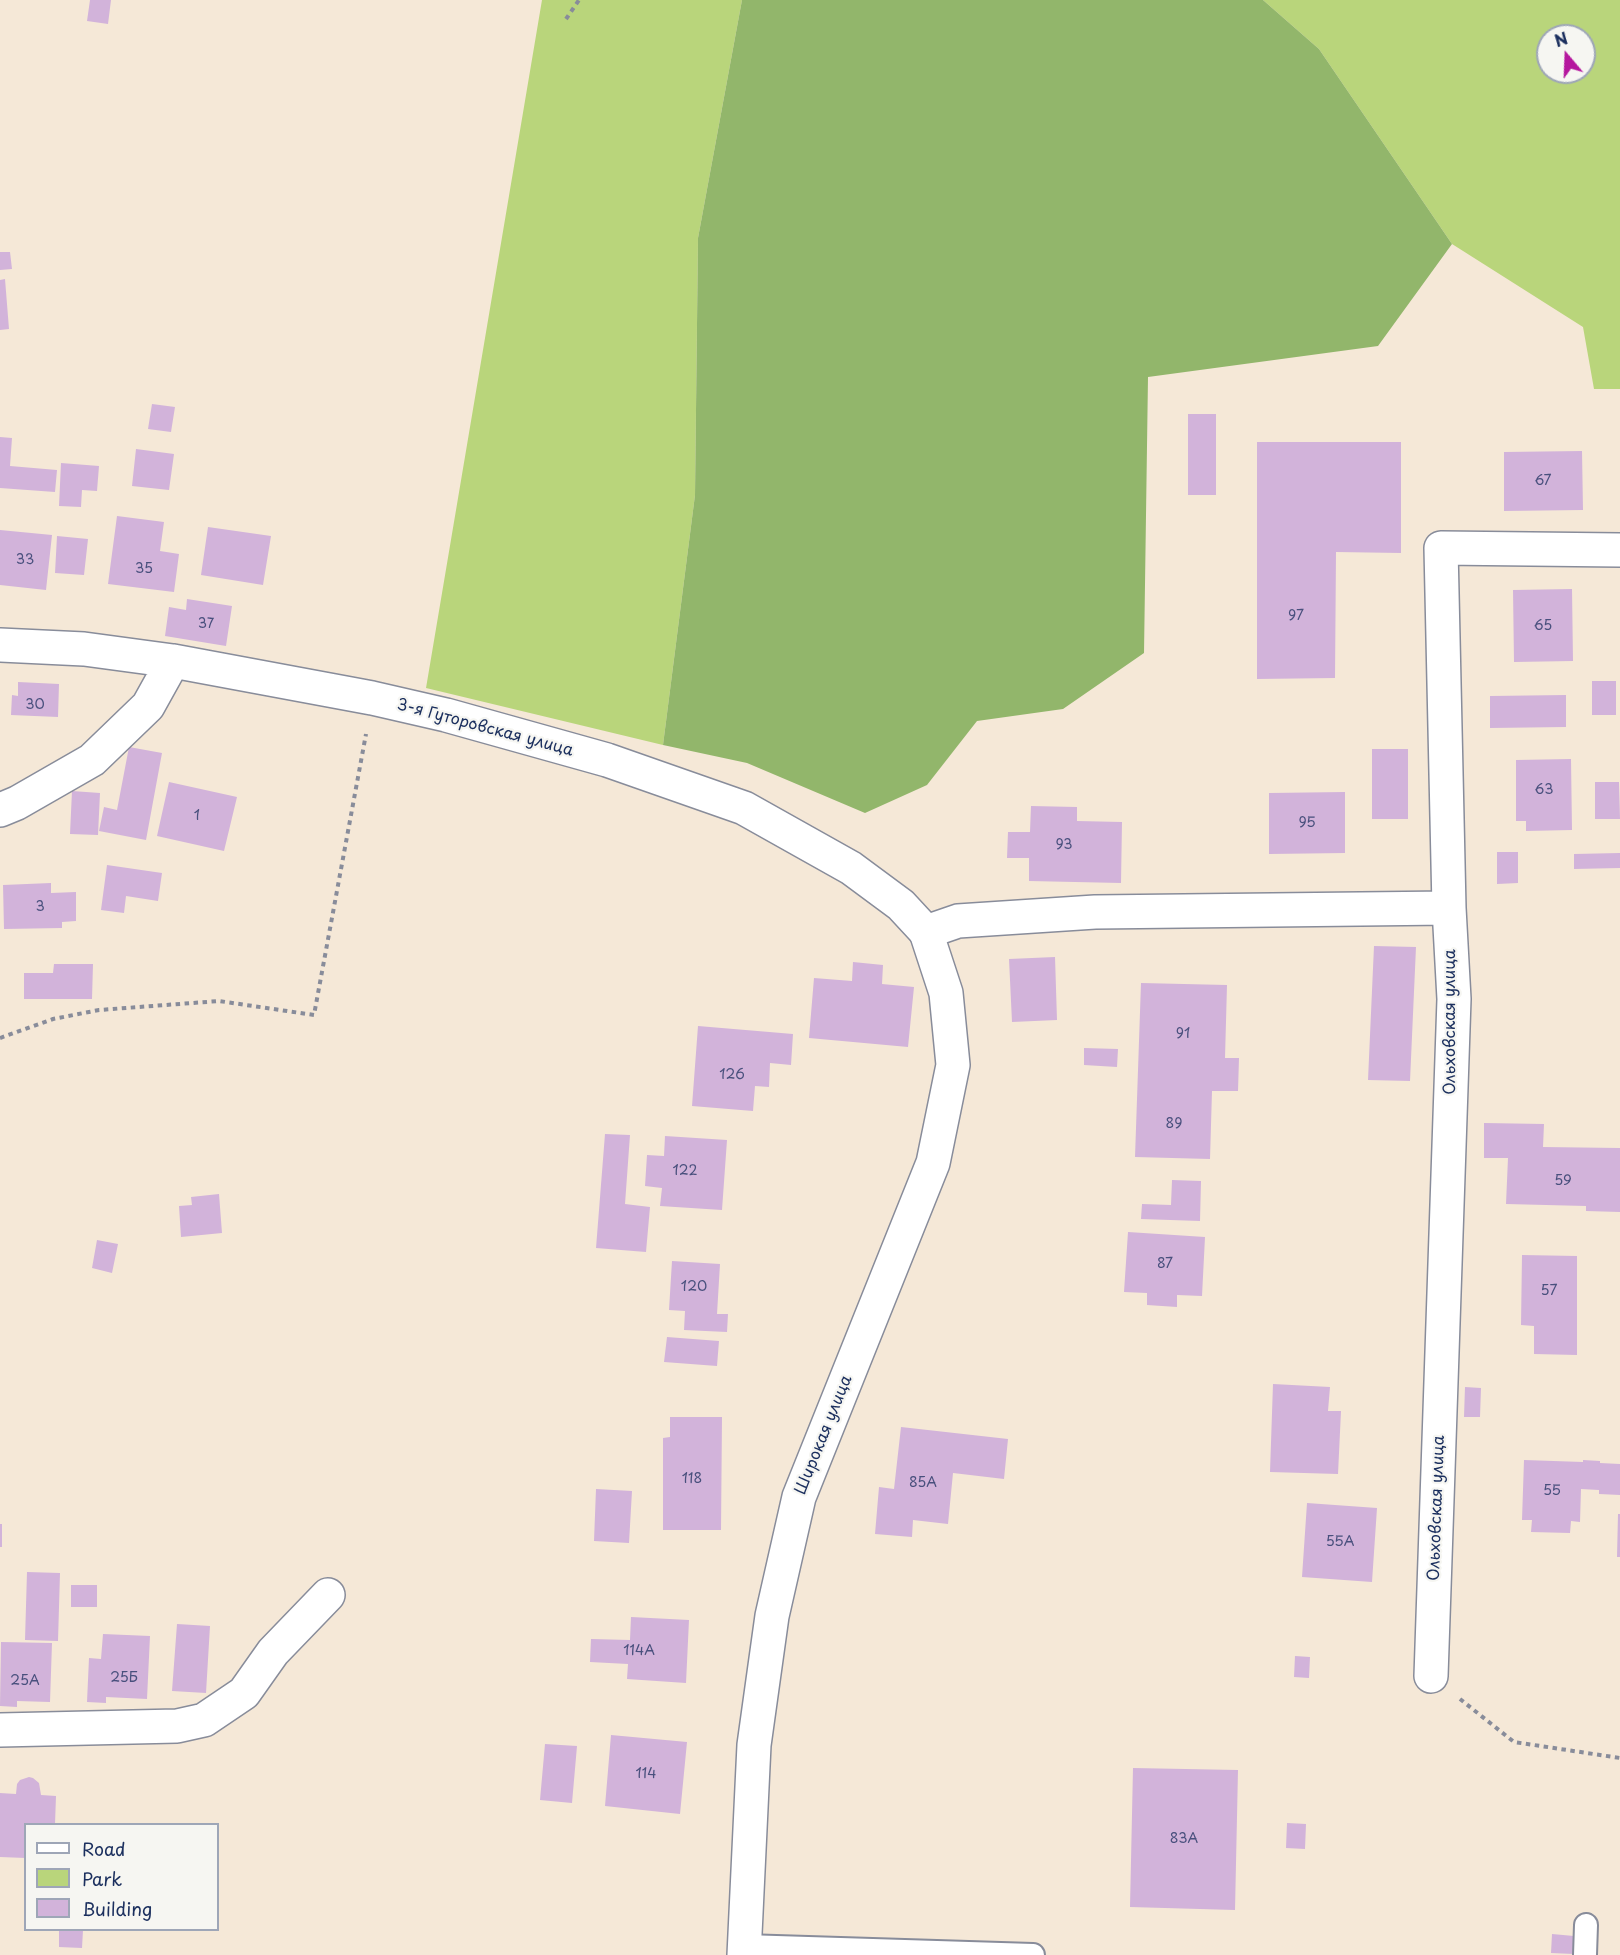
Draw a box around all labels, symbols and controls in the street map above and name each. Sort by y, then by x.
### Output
north arrow [1536,24,1596,84]
text: N [1551,25,1571,52]
house number: 67 [1534,473,1552,489]
house number: 33 [16,552,34,568]
house number: 35 [135,561,153,577]
house number: 97 [1288,608,1304,624]
house number: 37 [198,616,214,632]
house number: 65 [1534,618,1552,634]
street label: 3-я Гуторовская улица [395,695,575,761]
house number: 30 [25,697,45,713]
house number: 63 [1535,782,1553,798]
house number: 1 [194,808,200,824]
house number: 95 [1298,815,1316,831]
house number: 93 [1055,837,1073,853]
house number: 3 [35,899,45,915]
street label: Ольховская улица [1441,949,1461,1095]
house number: 91 [1176,1026,1190,1042]
house number: 126 [719,1067,745,1083]
house number: 89 [1166,1116,1182,1132]
house number: 122 [672,1163,698,1179]
house number: 59 [1554,1173,1572,1189]
house number: 87 [1157,1256,1173,1272]
house number: 120 [681,1279,707,1295]
house number: 57 [1541,1283,1557,1299]
street label: Широкая улица [791,1373,857,1497]
street label: Ольховская улица [1425,1435,1449,1581]
house number: 118 [682,1471,702,1487]
house number: 85А [909,1475,937,1491]
house number: 55 [1543,1483,1561,1499]
house number: 55А [1326,1534,1354,1550]
house number: 114А [623,1643,655,1659]
house number: 25Б [110,1670,138,1686]
house number: 25А [10,1673,40,1689]
house number: 114 [636,1766,656,1782]
legend [24,1823,219,1931]
house number: 83А [1170,1831,1198,1847]
text: Road [82,1835,126,1862]
text: Park [82,1865,122,1892]
text: Building [82,1895,152,1922]

